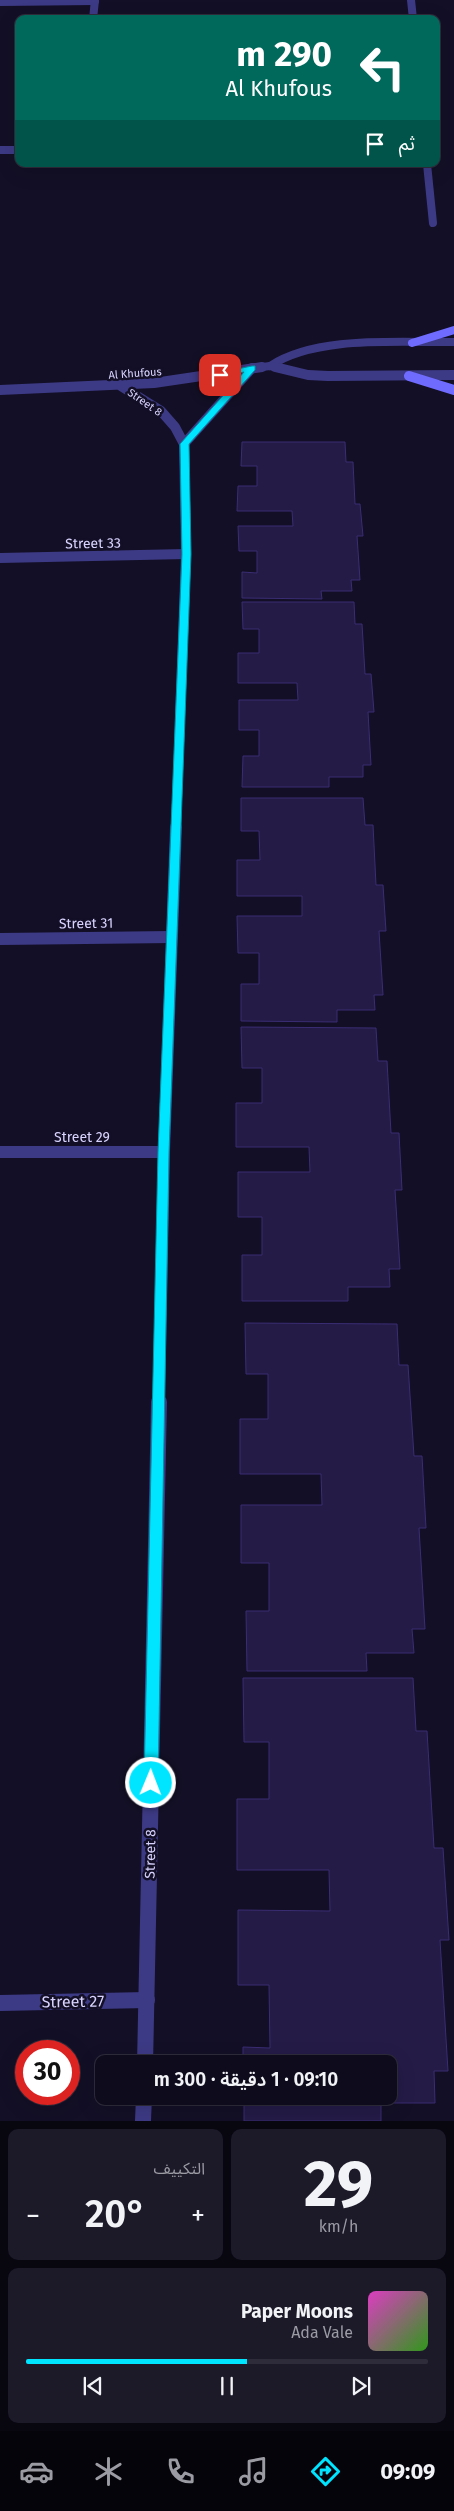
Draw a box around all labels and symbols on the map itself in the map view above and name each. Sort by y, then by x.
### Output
pin [199,354,241,396]
street label: Al Khufous [108,365,162,382]
street label: Street 8 [125,386,164,419]
street label: Street 33 [65,535,121,552]
street label: Street 31 [59,915,113,932]
street label: Street 29 [54,1129,110,1146]
position arrow [124,1756,176,1808]
street label: Street 8 [142,1829,159,1879]
street label: Street 27 [42,1991,104,2012]
speed limit sign: 30 [15,2040,80,2105]

